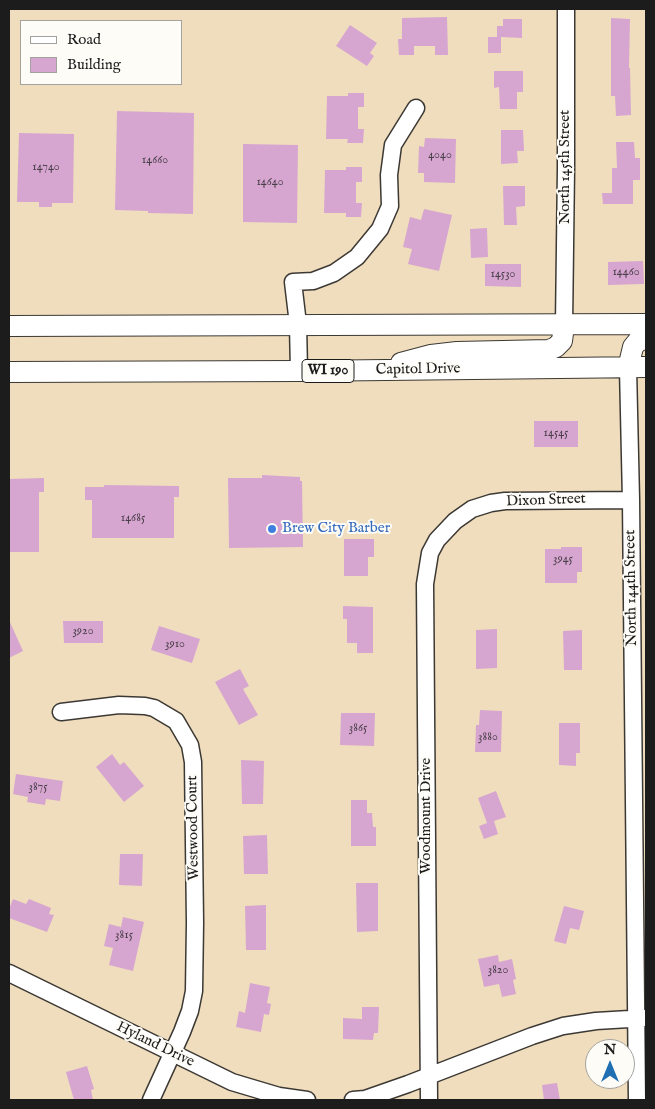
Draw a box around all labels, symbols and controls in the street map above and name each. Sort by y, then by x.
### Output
legend [20,20,182,85]
text: Road [67,30,101,49]
text: Building [67,55,121,74]
street label: North 145th Street [557,110,575,224]
house number: 4040 [428,149,452,163]
house number: 14660 [142,154,168,168]
house number: 14740 [32,161,60,175]
house number: 14640 [256,176,284,190]
house number: 14460 [612,266,640,280]
house number: 14530 [490,268,516,282]
road number: WI 190 [302,360,354,382]
street label: Capitol Drive [376,360,460,380]
house number: 14545 [544,427,568,441]
street label: Dixon Street [506,491,586,511]
house number: 14685 [121,512,145,526]
place label: Brew City Barber [282,520,390,538]
marker: Brew City Barber [266,523,278,535]
street label: North 144th Street [622,530,642,646]
house number: 3945 [553,553,573,567]
house number: 3920 [72,625,94,639]
house number: 3910 [165,638,185,652]
house number: 3865 [349,722,367,736]
house number: 3880 [478,731,498,745]
street label: Woodmount Drive [418,758,436,874]
street label: Westwood Court [184,775,204,881]
house number: 3875 [28,781,48,795]
house number: 3815 [115,929,133,943]
house number: 3820 [488,964,508,978]
street label: Hyland Drive [113,1018,197,1072]
north arrow [585,1039,635,1089]
text: N [604,1041,616,1059]

